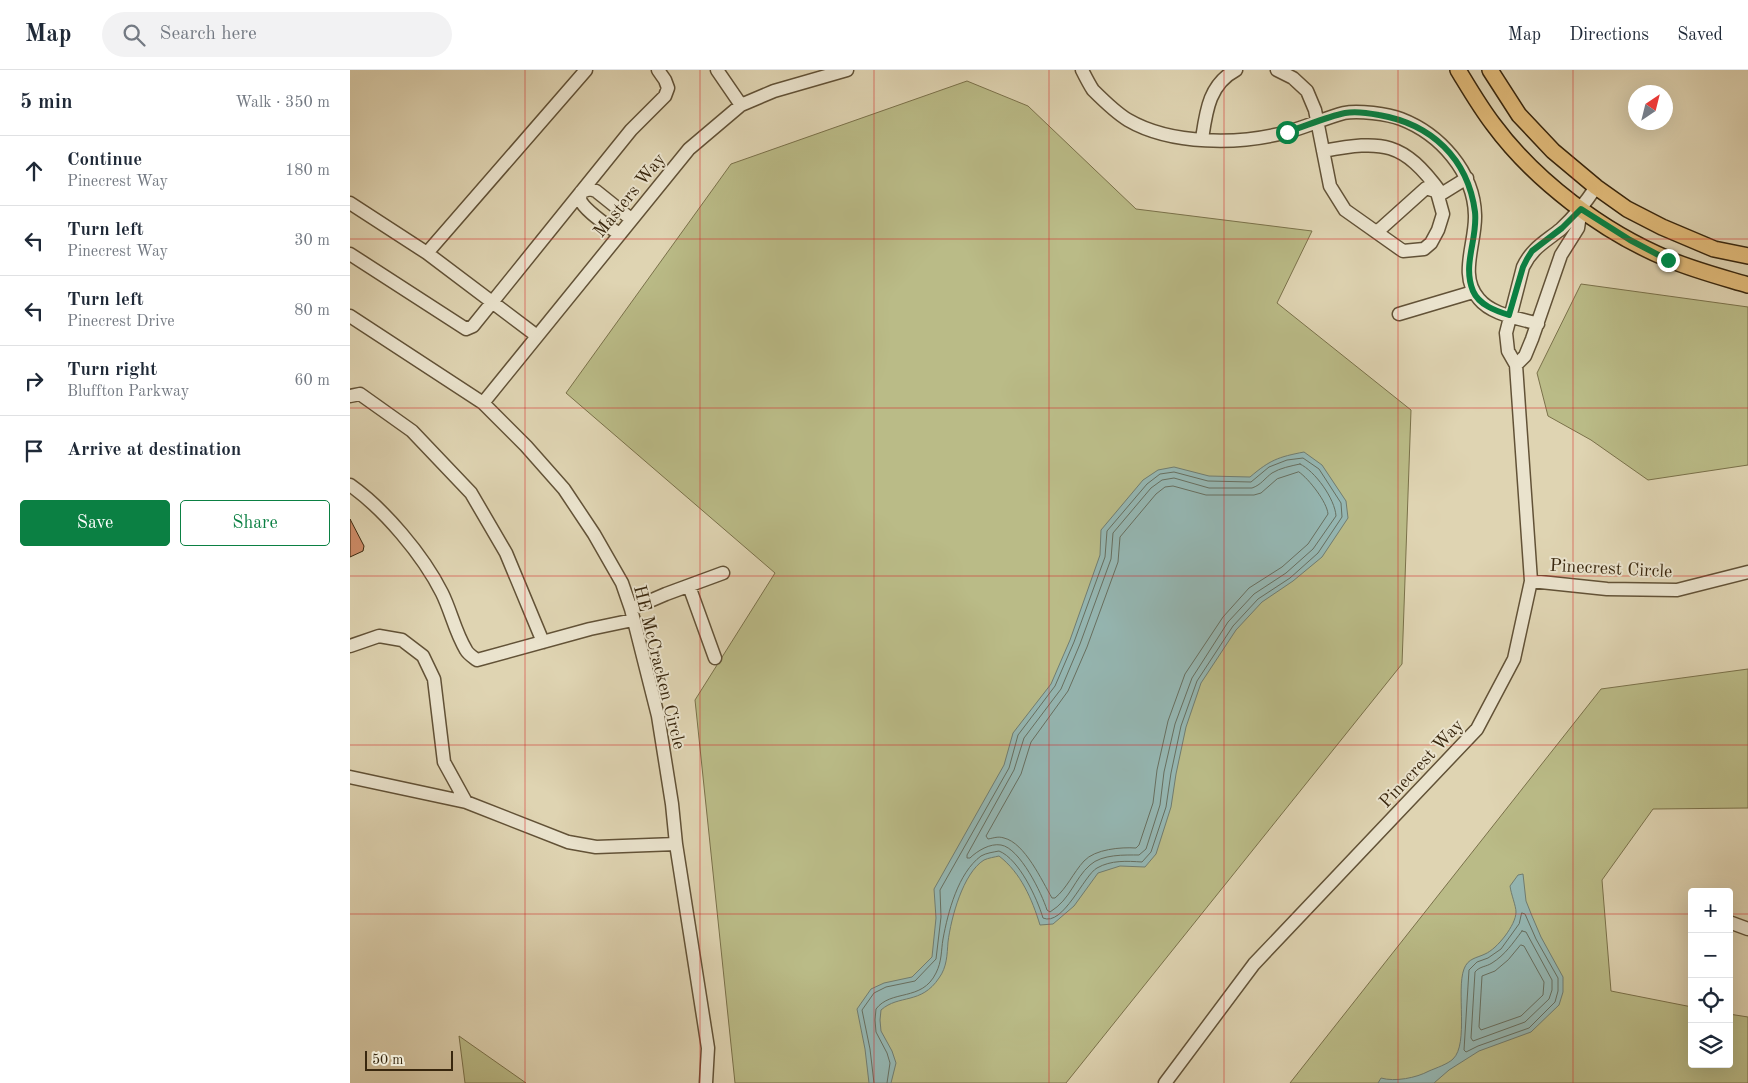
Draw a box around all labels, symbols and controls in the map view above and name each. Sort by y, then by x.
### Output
search box [102,12,452,57]
icon: search [120,21,148,49]
text: Map [25,23,72,47]
text: Search here [160,25,257,44]
text: Map [1508,26,1541,44]
text: Directions [1569,26,1649,44]
text: Saved [1677,26,1723,44]
north arrow [1628,85,1673,130]
text: 5 min [20,92,73,113]
text: Walk · 350 m [235,95,330,111]
route start [1276,121,1299,144]
street label: Masters Way [591,150,669,241]
text: Continue [67,151,142,170]
icon: ahead [20,157,48,185]
text: 180 m [285,163,330,179]
text: Pinecrest Way [67,174,168,190]
text: Turn left [67,221,144,240]
icon: left [20,227,48,255]
text: 30 m [294,233,330,249]
text: Pinecrest Way [67,244,168,260]
route end [1657,249,1680,272]
text: Turn left [67,291,144,310]
icon: left [20,297,48,325]
text: 80 m [294,303,330,319]
text: Pinecrest Drive [67,314,175,330]
text: Turn right [67,361,157,380]
icon: right [20,367,48,395]
text: 60 m [294,373,330,389]
text: Bluffton Parkway [67,384,189,400]
icon: arrive [20,437,48,465]
text: Arrive at destination [67,441,241,460]
button: Save [20,500,170,546]
button: Share [180,500,330,546]
street label: Pinecrest Circle [1549,557,1673,581]
street label: HE McCracken Circle [630,583,688,751]
street label: Pinecrest Way [1376,716,1467,811]
map controls [1688,888,1733,1068]
button: + [1688,888,1733,933]
button: − [1688,933,1733,978]
button: locate [1688,978,1733,1023]
button: layers [1688,1023,1733,1068]
scale bar [365,1048,452,1071]
text: 50 m [372,1053,403,1067]

